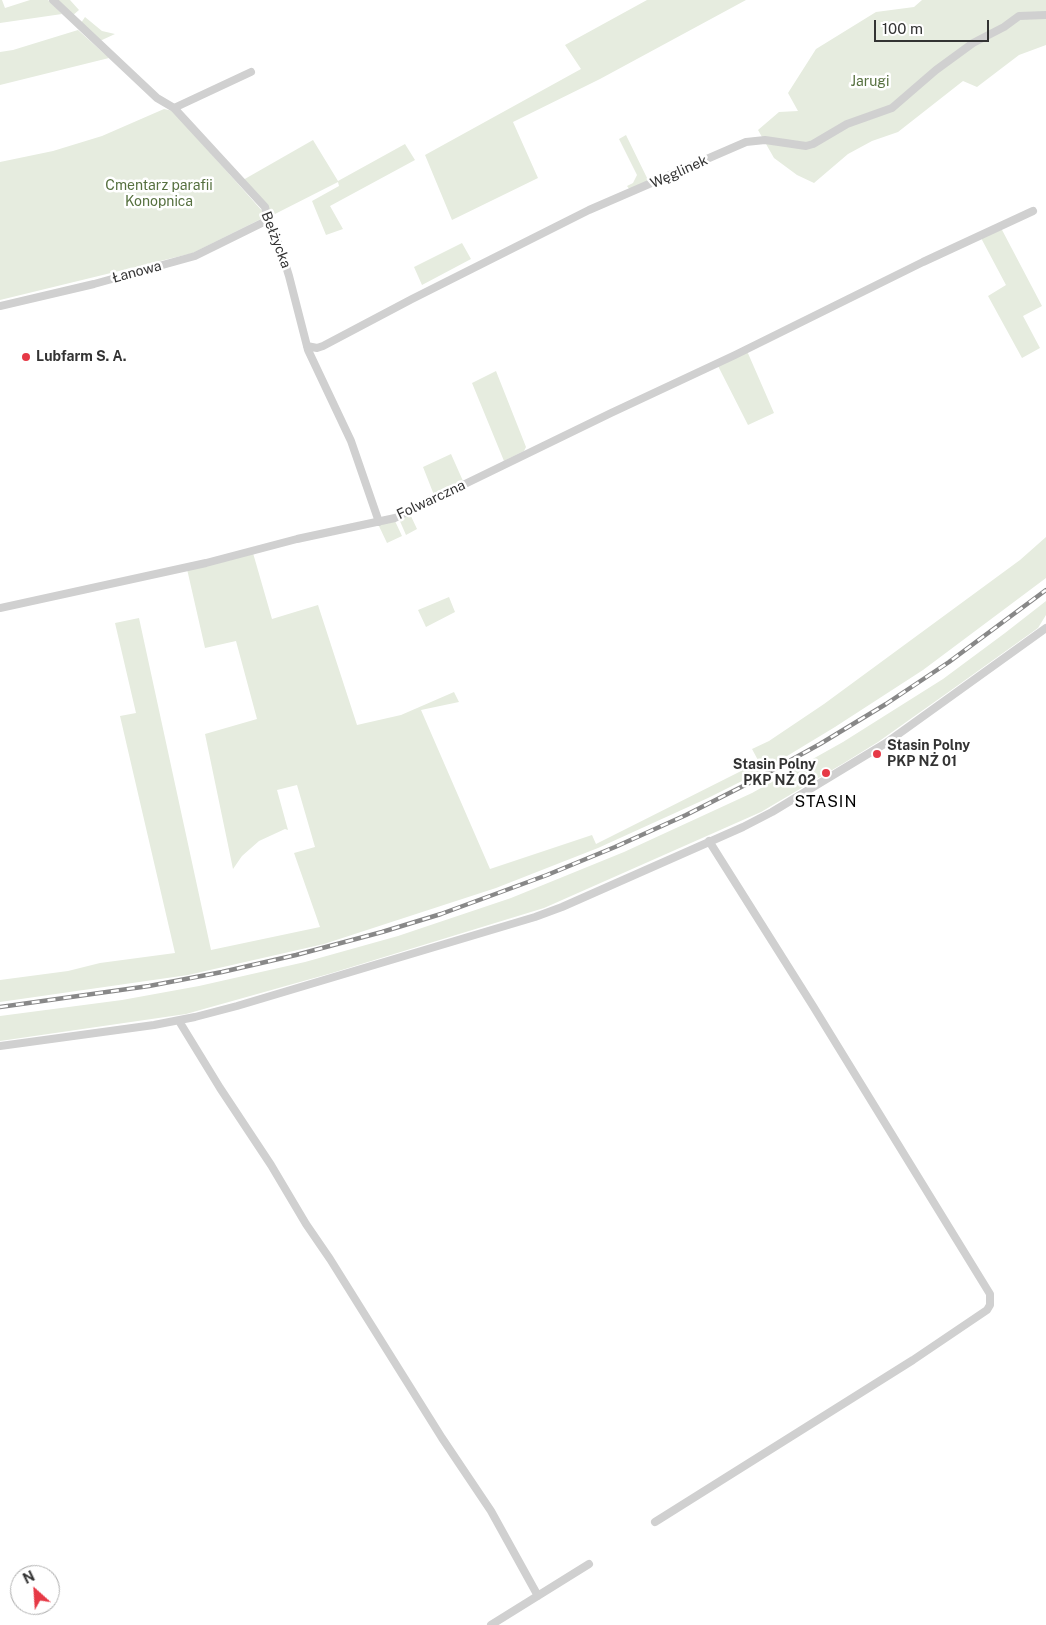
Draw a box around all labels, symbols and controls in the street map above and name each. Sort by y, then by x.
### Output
scale bar [876,10,991,42]
text: 100 m [882,20,923,37]
park label: Jarugi [851,74,889,90]
street label: Węglinek [648,152,710,192]
park label: Cmentarz parafii Konopnica [105,178,213,210]
street label: Bełżycka [258,209,294,271]
street label: Łanowa [111,257,163,287]
place label: Lubfarm S. A. [36,349,127,365]
marker: Lubfarm S. A. [20,351,32,363]
street label: Folwarczna [394,477,468,523]
place label: Stasin Polny PKP NŻ 01 [887,738,970,770]
marker: Stasin Polny PKP NŻ 01 [871,748,883,760]
place label: Stasin Polny PKP NŻ 02 [733,757,816,790]
marker: Stasin Polny PKP NŻ 02 [820,767,832,779]
district label: STASIN [794,792,858,812]
north arrow [10,1565,60,1615]
text: N [20,1568,37,1587]

